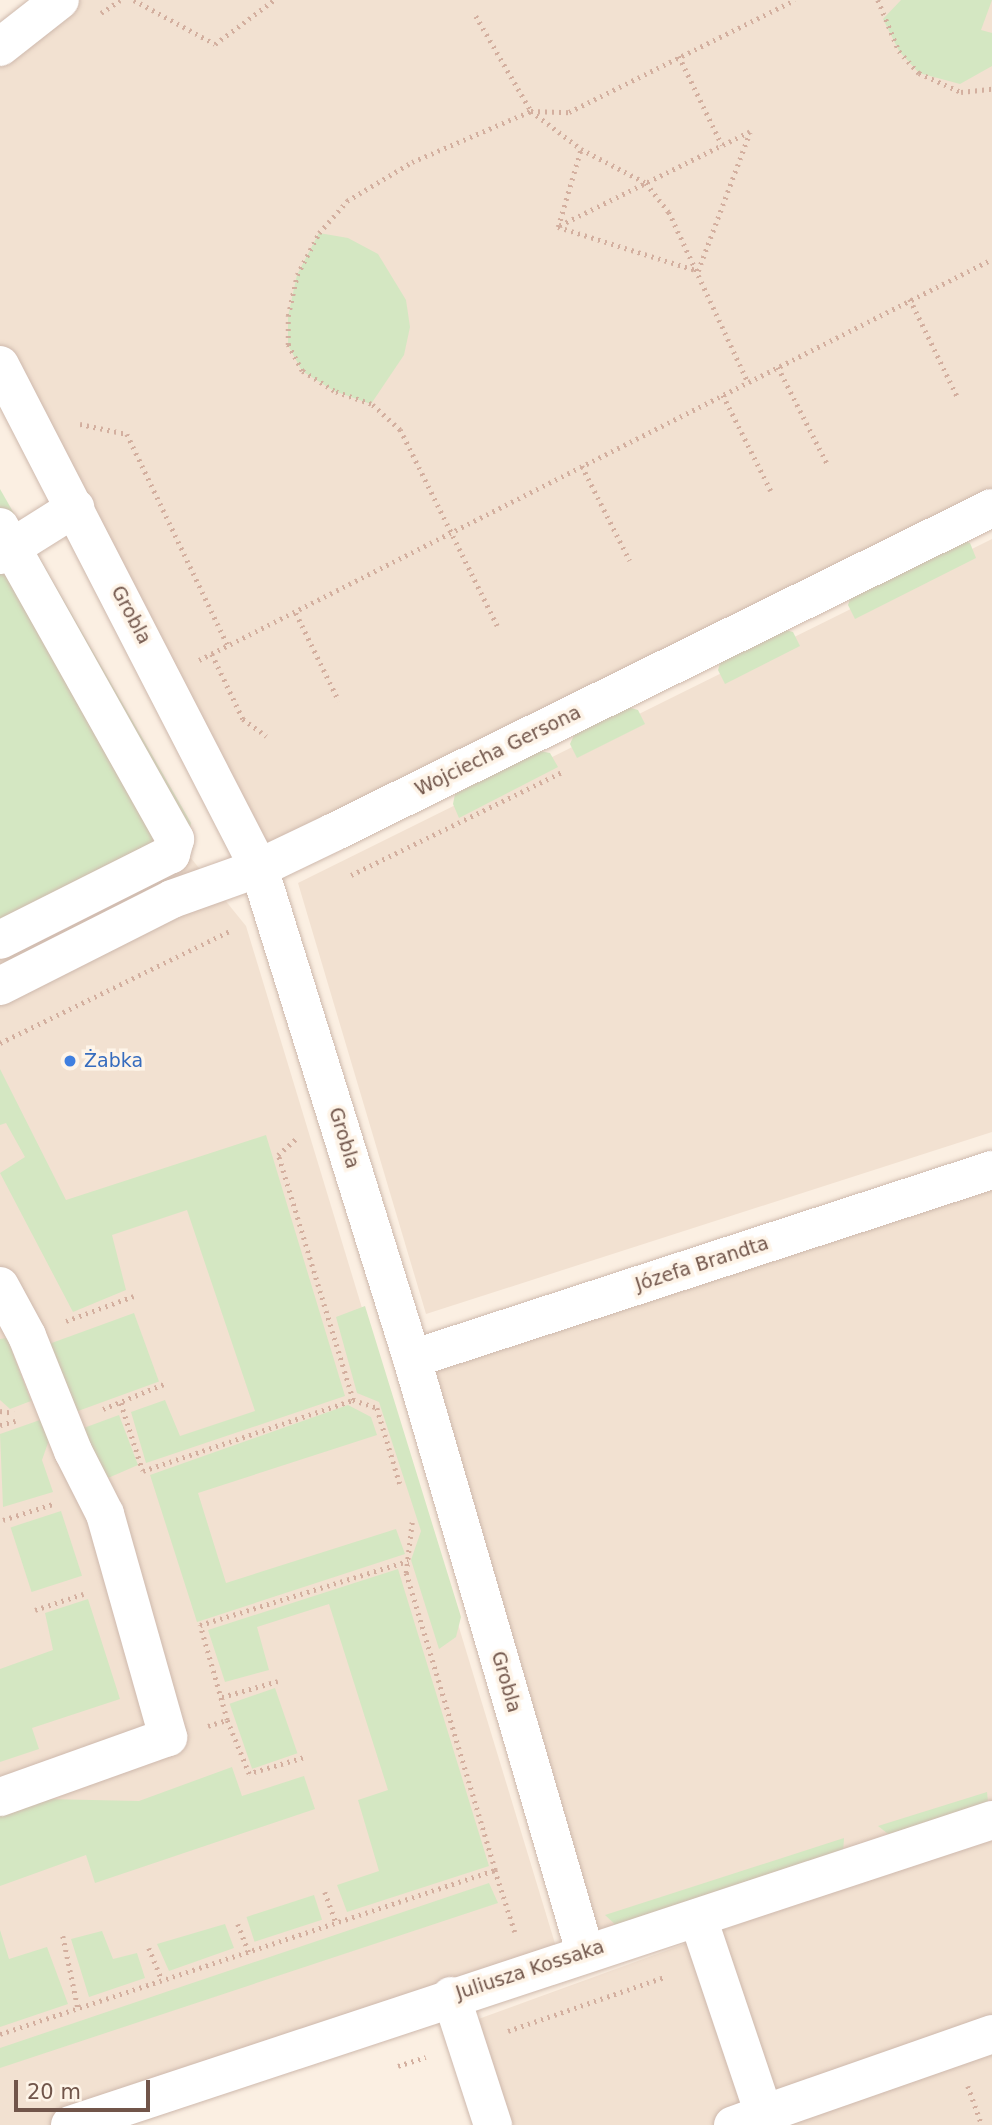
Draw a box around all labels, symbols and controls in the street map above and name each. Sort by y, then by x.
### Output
street label: Grobla [106,582,156,648]
street label: Wojciecha Gersona [411,701,585,801]
place label: Żabka [84,1050,143,1072]
marker: Żabka [62,1053,78,1069]
street label: Grobla [324,1105,364,1171]
street label: Józefa Brandta [632,1232,772,1296]
street label: Grobla [486,1649,526,1715]
street label: Juliusza Kossaka [453,1935,607,2005]
scale bar [18,2066,154,2110]
text: 20 m [27,2080,81,2104]

